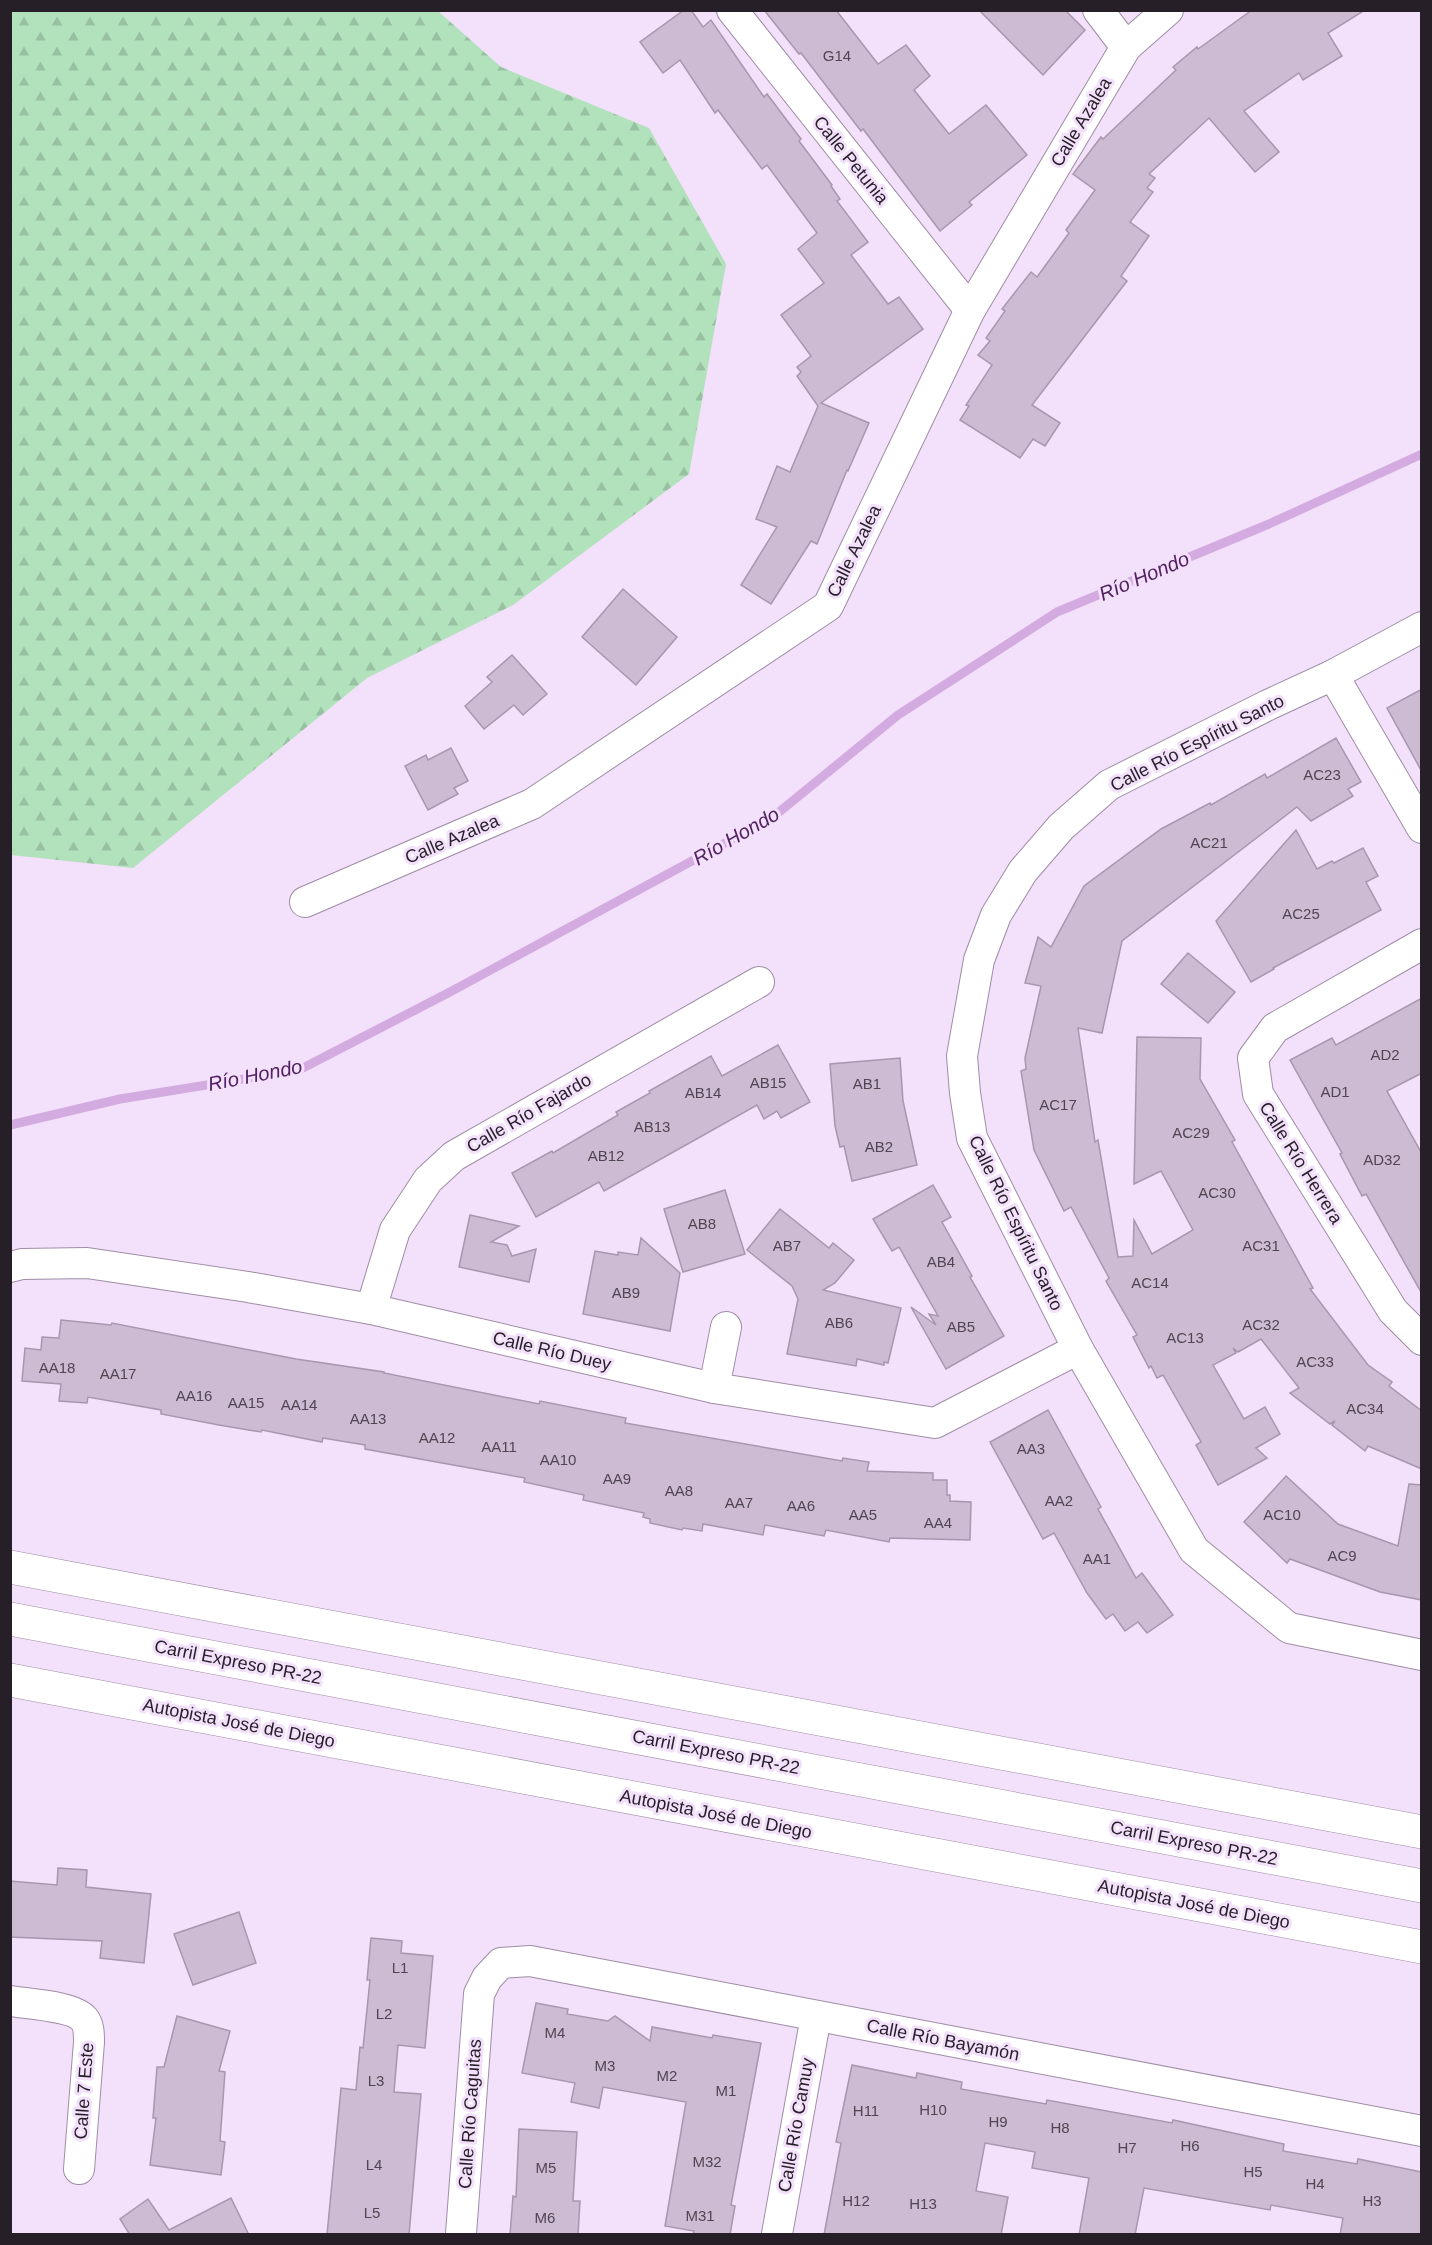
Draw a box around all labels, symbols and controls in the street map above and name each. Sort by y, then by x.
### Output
house number: G14 [823,47,851,64]
street label: Calle Azalea [1047,73,1116,170]
street label: Calle Petunia [810,112,893,209]
street label: Calle Azalea [823,501,885,600]
water label: Río Hondo [1096,547,1192,605]
street label: Calle Río Espíritu Santo [1107,690,1287,796]
house number: AC23 [1303,766,1341,783]
water label: Río Hondo [689,803,783,869]
street label: Calle Azalea [402,810,503,868]
house number: AC21 [1190,834,1228,851]
house number: AC25 [1282,905,1320,922]
house number: AD2 [1370,1046,1400,1063]
water label: Río Hondo [206,1055,304,1095]
street label: Calle Río Fajardo [463,1069,595,1157]
house number: AB15 [750,1074,786,1091]
house number: AB1 [853,1075,881,1092]
house number: AD1 [1320,1083,1350,1100]
house number: AB14 [685,1084,721,1101]
house number: AC17 [1039,1096,1077,1113]
street label: Calle Río Herrera [1255,1098,1347,1229]
house number: AB13 [634,1118,670,1135]
house number: AC29 [1172,1124,1210,1141]
street label: Calle Río Espíritu Santo [965,1132,1067,1314]
house number: AB2 [865,1138,893,1155]
house number: AB12 [588,1147,624,1164]
house number: AD32 [1363,1151,1401,1168]
house number: AC30 [1198,1184,1236,1201]
house number: AB8 [688,1215,716,1232]
house number: AB7 [773,1237,801,1254]
house number: AC31 [1242,1237,1280,1254]
house number: AB4 [927,1253,955,1270]
house number: AC14 [1131,1274,1169,1291]
house number: AB9 [612,1284,640,1301]
house number: AB6 [825,1314,853,1331]
house number: AC32 [1242,1316,1280,1333]
house number: AB5 [947,1318,975,1335]
street label: Calle Río Duey [491,1328,613,1374]
house number: AC13 [1166,1329,1204,1346]
house number: AC33 [1296,1353,1334,1370]
house number: AA18 [39,1359,75,1376]
house number: AA17 [100,1365,136,1382]
house number: AA16 [176,1387,212,1404]
house number: AA15 [228,1394,264,1411]
house number: AA14 [281,1396,317,1413]
house number: AC34 [1346,1400,1384,1417]
house number: AA13 [350,1410,386,1427]
house number: AA12 [419,1429,455,1446]
house number: AA11 [481,1438,517,1455]
house number: AA3 [1017,1440,1045,1457]
house number: AA10 [540,1451,576,1468]
house number: AA9 [603,1470,631,1487]
house number: AA8 [665,1482,693,1499]
house number: AA2 [1045,1492,1073,1509]
house number: AA7 [725,1494,753,1511]
house number: AA6 [787,1497,815,1514]
house number: AA5 [849,1506,877,1523]
house number: AC10 [1263,1506,1301,1523]
house number: AA4 [924,1514,952,1531]
house number: AC9 [1327,1547,1357,1564]
house number: AA1 [1083,1550,1111,1567]
street label: Carril Expreso PR-22 [153,1636,323,1688]
street label: Autopista José de Diego [141,1695,337,1751]
street label: Carril Expreso PR-22 [631,1726,801,1778]
street label: Autopista José de Diego [618,1786,814,1842]
street label: Carril Expreso PR-22 [1109,1817,1279,1869]
street label: Autopista José de Diego [1096,1876,1292,1932]
house number: L1 [392,1959,408,1976]
house number: L2 [376,2005,392,2022]
street label: Calle Río Bayamón [865,2015,1021,2065]
house number: M4 [545,2024,565,2041]
street label: Calle Río Caguitas [455,2038,485,2190]
street label: Calle 7 Este [71,2042,97,2140]
street label: Calle Río Camuy [774,2056,818,2194]
house number: M3 [595,2057,615,2074]
house number: M2 [657,2067,677,2084]
house number: L3 [368,2072,384,2089]
house number: M1 [716,2082,736,2099]
house number: H10 [919,2101,947,2118]
house number: H11 [853,2102,879,2119]
house number: H9 [988,2113,1008,2130]
house number: H8 [1050,2119,1070,2136]
house number: H6 [1180,2137,1200,2154]
house number: H7 [1117,2139,1137,2156]
house number: M32 [692,2153,722,2170]
house number: L4 [366,2156,382,2173]
house number: M5 [536,2159,556,2176]
house number: H5 [1243,2163,1263,2180]
house number: H4 [1305,2175,1325,2192]
house number: H12 [842,2192,870,2209]
house number: H3 [1362,2192,1382,2209]
house number: H13 [909,2195,937,2212]
house number: L5 [364,2204,380,2221]
house number: M31 [685,2207,715,2224]
house number: M6 [535,2209,555,2226]

